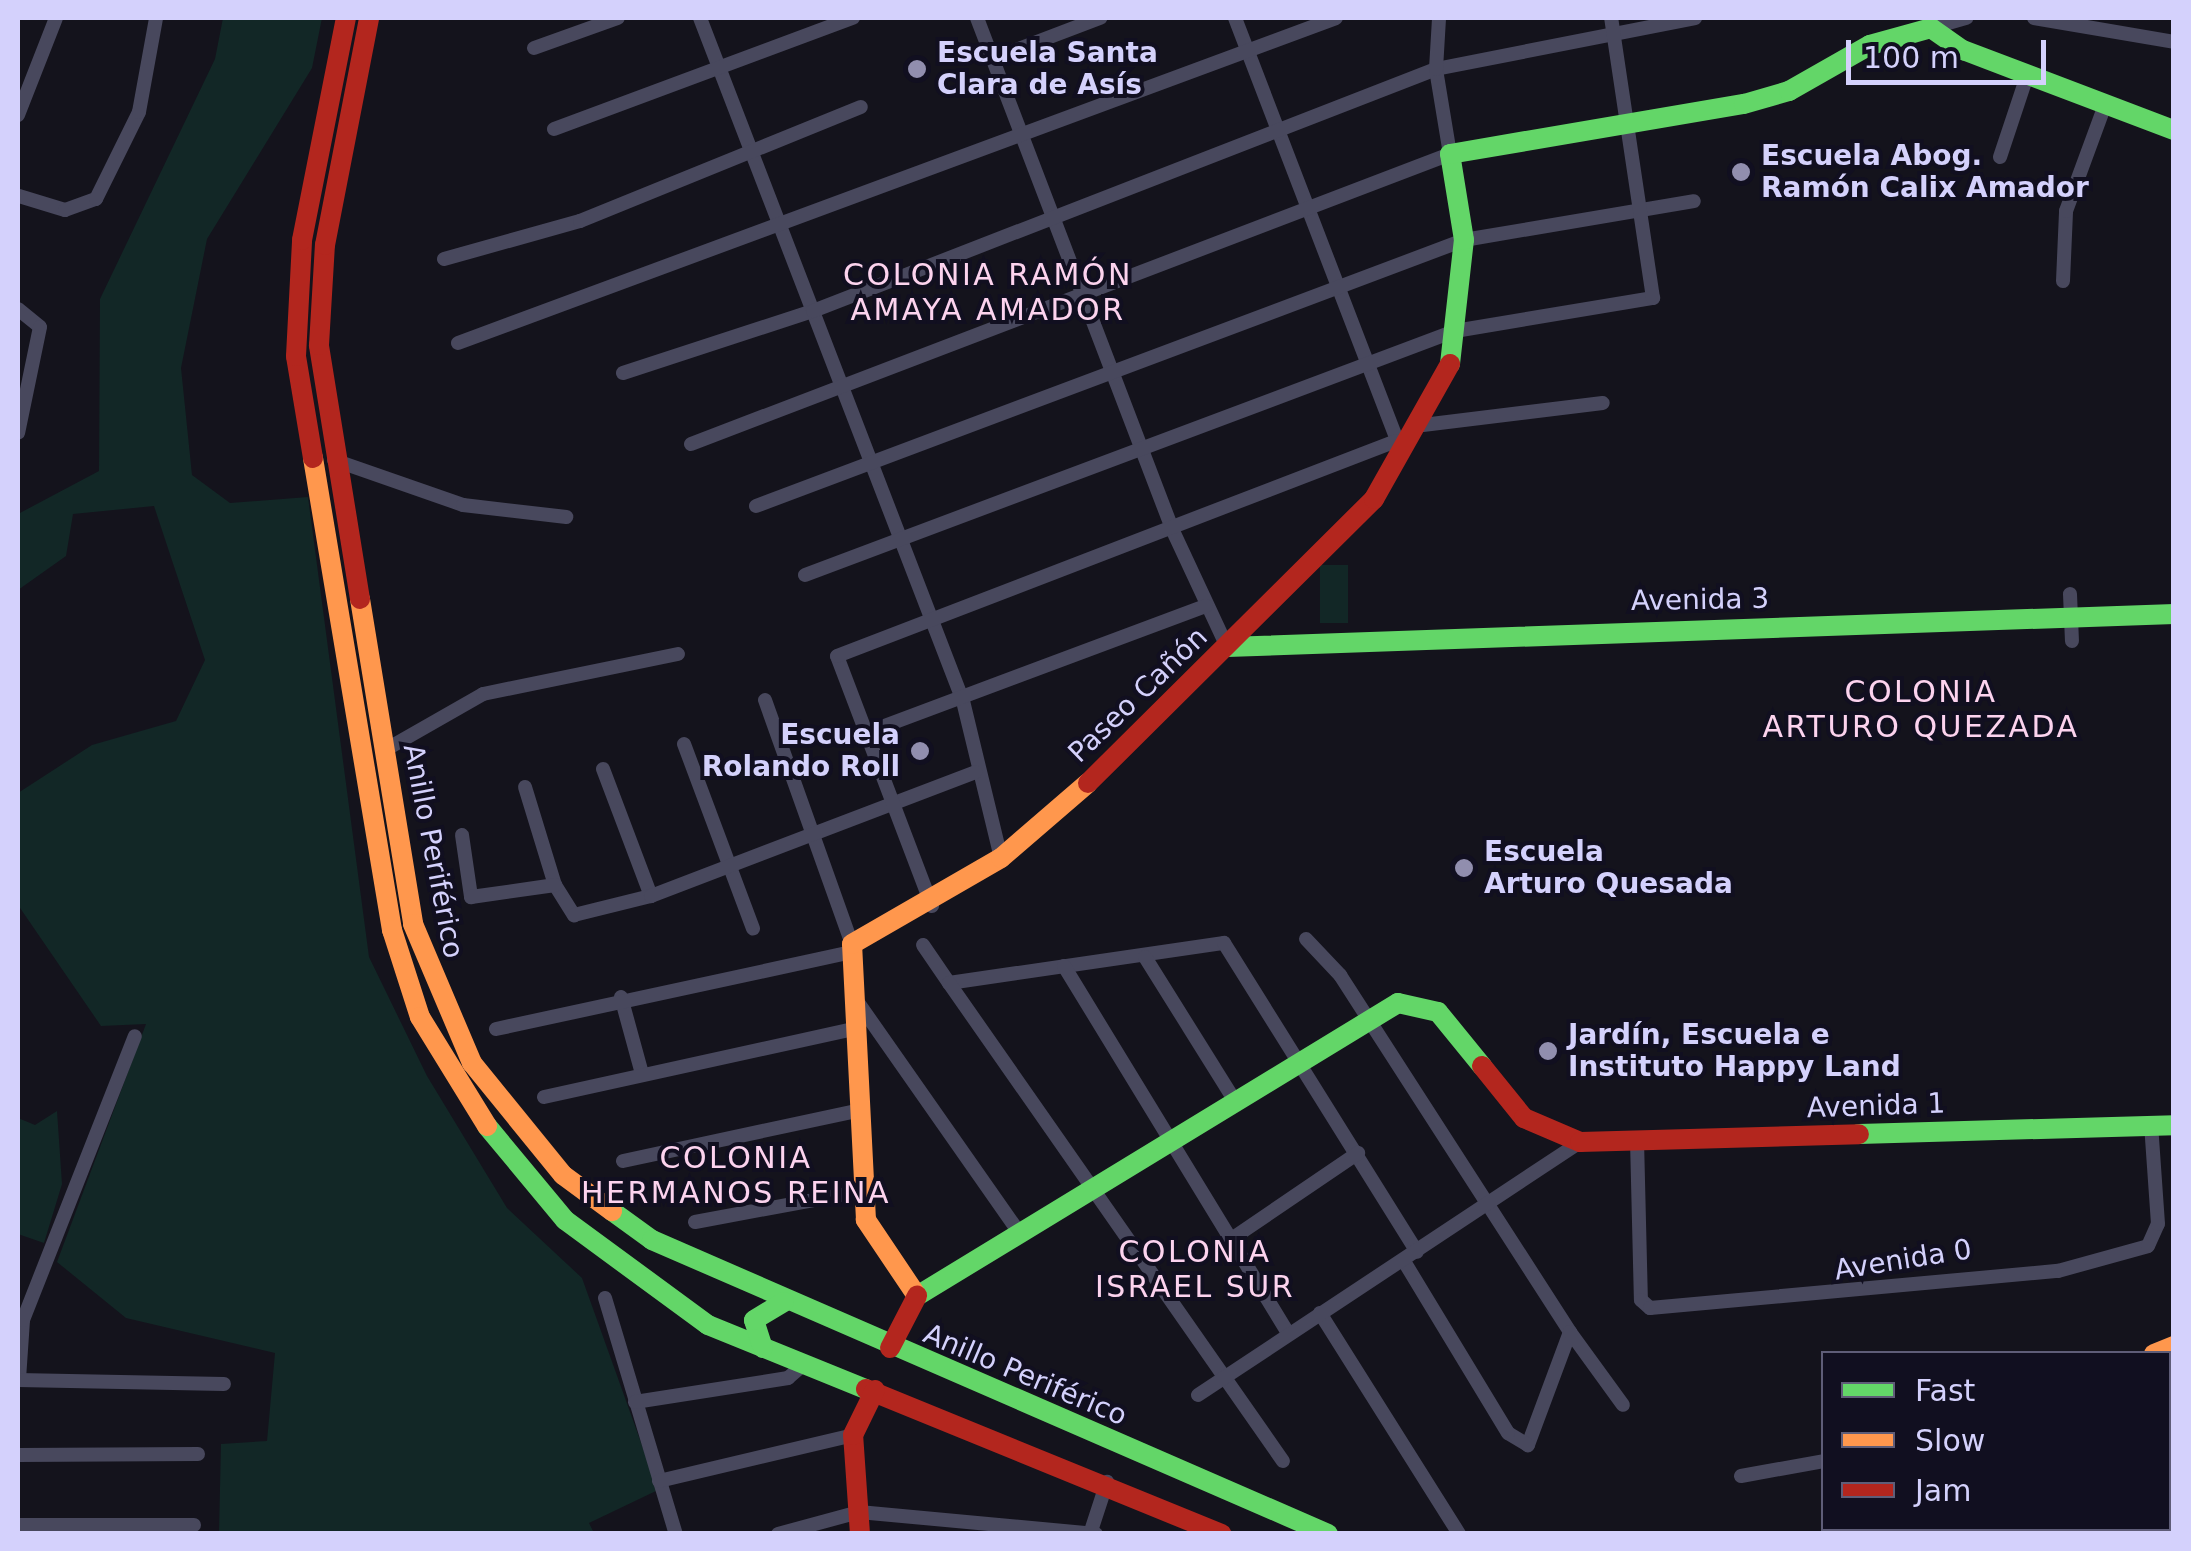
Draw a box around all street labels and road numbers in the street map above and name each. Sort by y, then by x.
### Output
street label: Avenida 3 [1630,582,1770,618]
street label: Paseo Cañón [1062,620,1214,770]
street label: Anillo Periférico [396,741,470,961]
street label: Avenida 1 [1806,1087,1946,1125]
street label: Avenida 0 [1832,1233,1974,1287]
street label: Anillo Periférico [918,1317,1132,1433]

